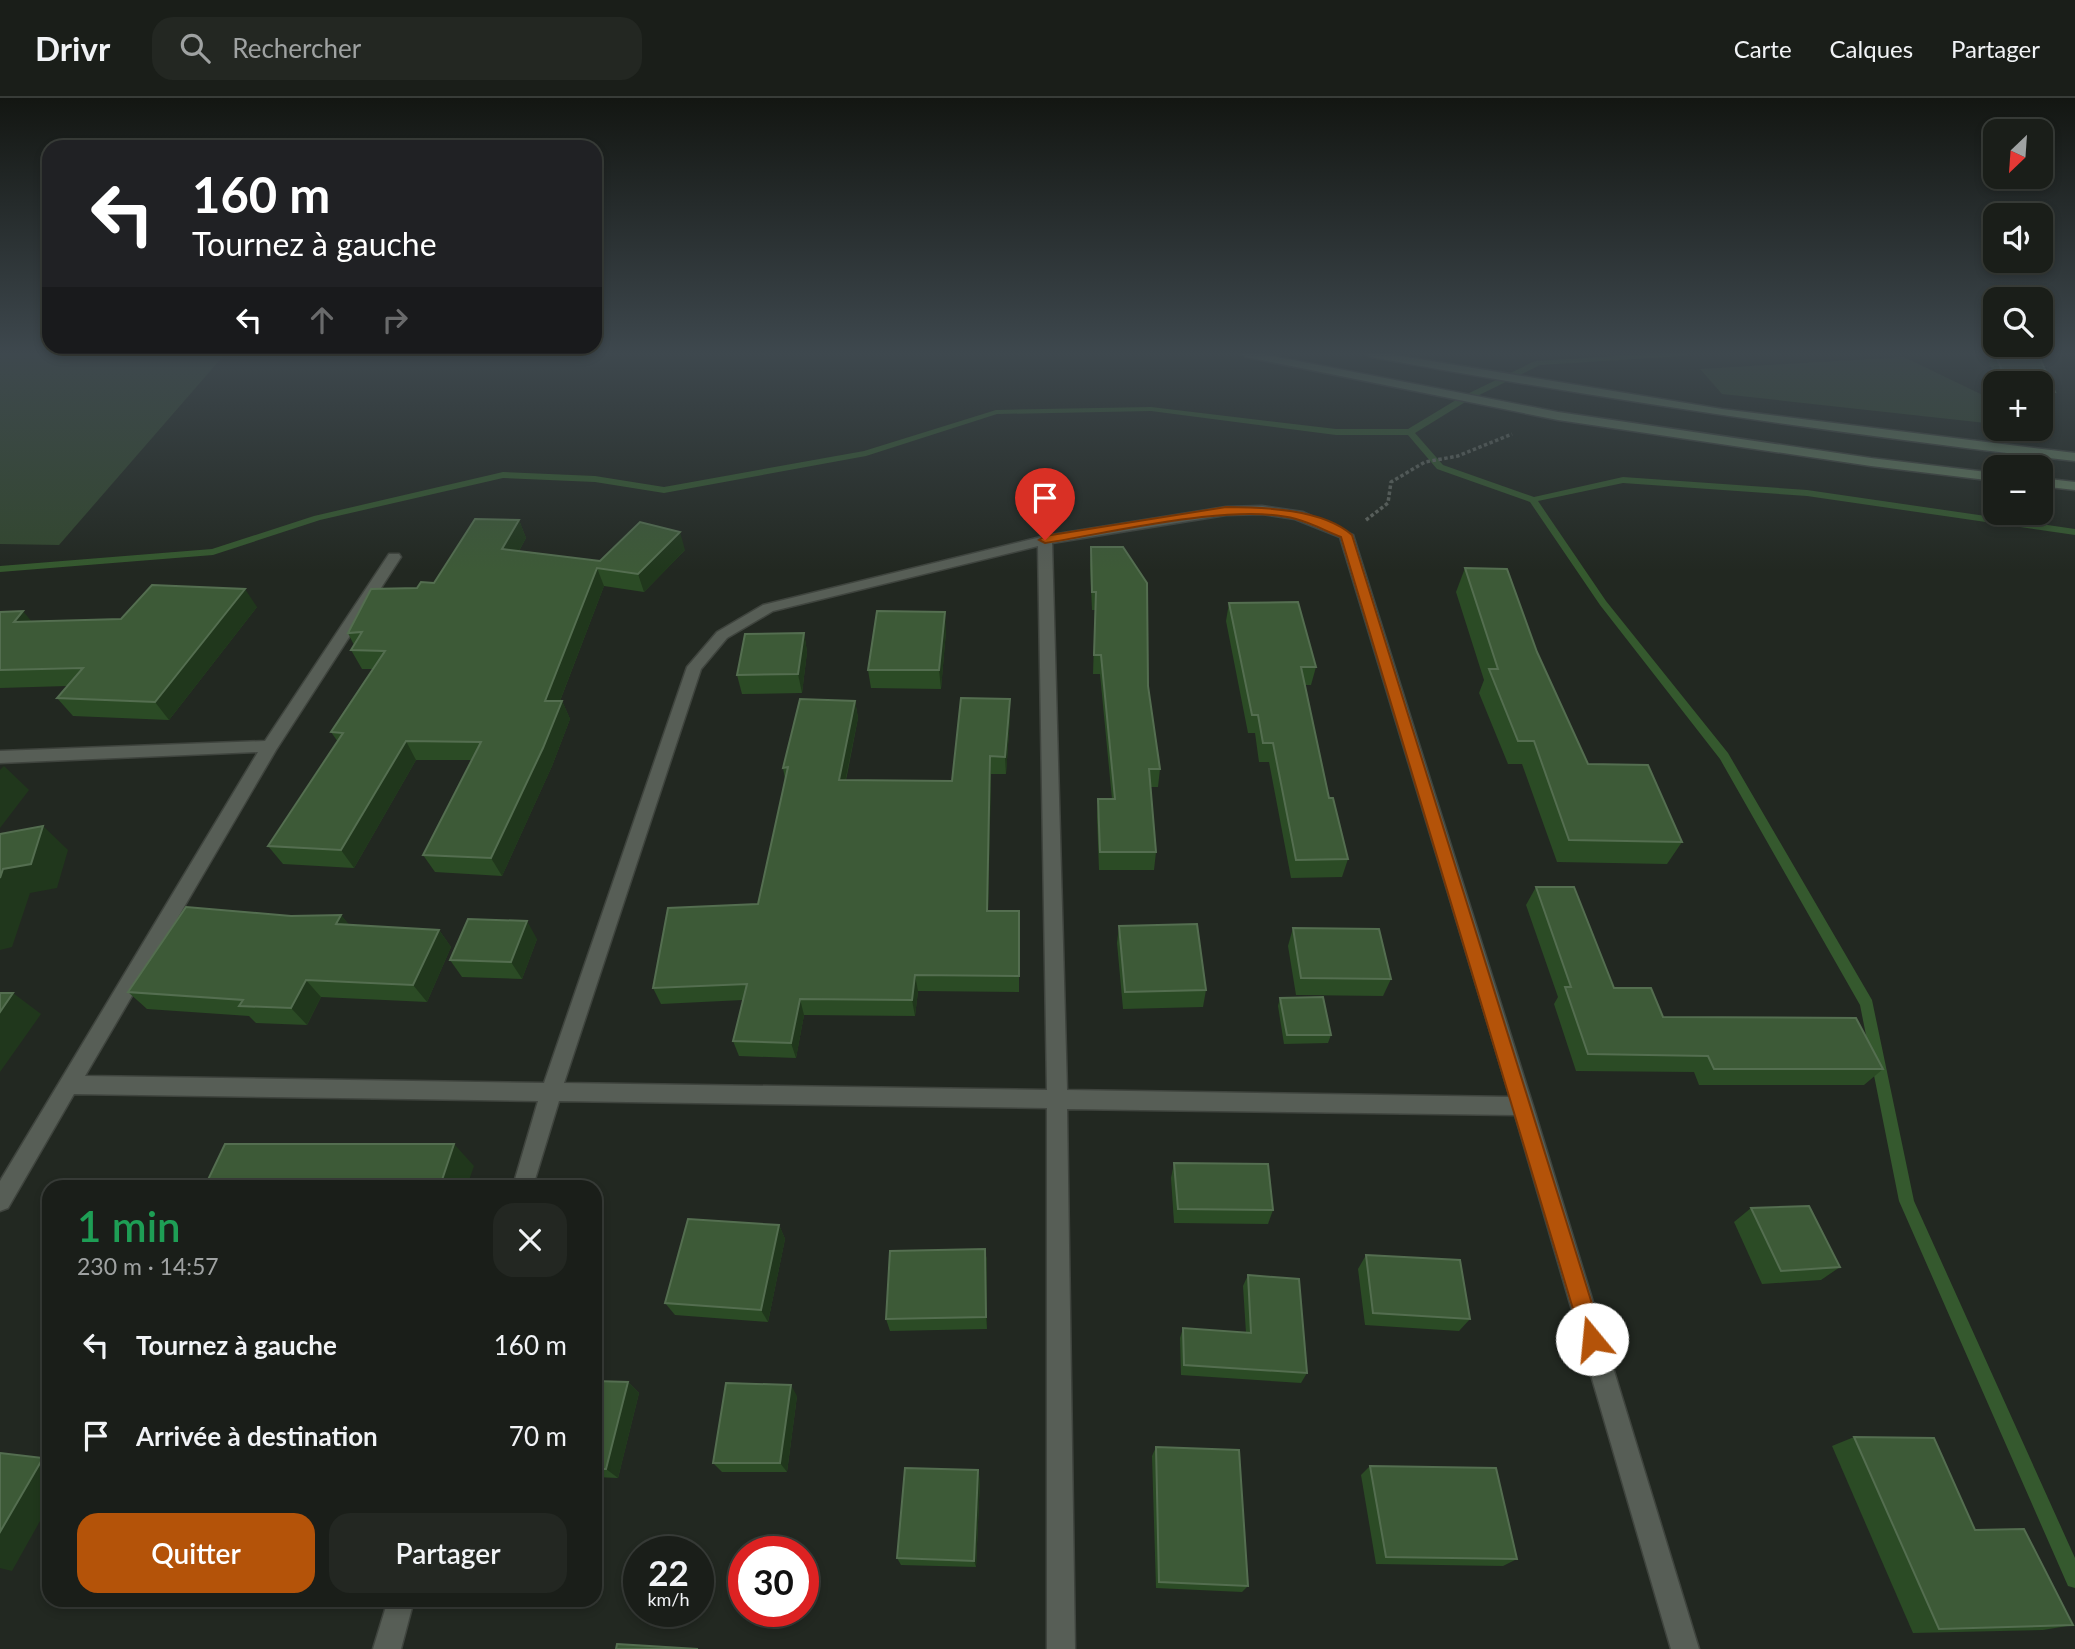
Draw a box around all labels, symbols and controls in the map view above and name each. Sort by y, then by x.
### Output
search box [152,17,642,80]
text: Drivr [35,28,110,68]
icon: search [176,29,214,67]
text: Rechercher [232,32,361,64]
text: Carte [1734,34,1792,63]
text: Calques [1830,34,1913,63]
text: Partager [1951,34,2040,63]
north arrow [1983,119,2053,189]
map controls [1983,119,2053,525]
text: 160 m [192,165,330,223]
icon: left [77,168,168,259]
button: sound [1983,203,2053,273]
text: Tournez à gauche [192,224,437,263]
button: search [1983,287,2053,357]
icon: left [230,301,268,339]
icon: ahead [303,301,341,339]
icon: right [376,301,414,339]
button: + [1983,371,2053,441]
button: − [1983,455,2053,525]
pin [1015,468,1075,540]
icon: arrive [1026,479,1064,517]
text: 1 min [77,1201,181,1251]
button: close [493,1203,567,1277]
text: 230 m · 14:57 [77,1252,219,1280]
position arrow [1555,1302,1629,1376]
icon: left [77,1326,115,1364]
text: Tournez à gauche [136,1329,337,1361]
text: 160 m [494,1329,567,1361]
icon: arrive [77,1417,115,1455]
text: Arrivée à destination [136,1420,378,1452]
text: 70 m [509,1420,567,1452]
button: Quitter [77,1513,315,1593]
button: Partager [329,1513,567,1593]
speed limit sign: 30 [728,1536,819,1627]
text: 22 [648,1551,689,1593]
text: km/h [647,1588,690,1610]

